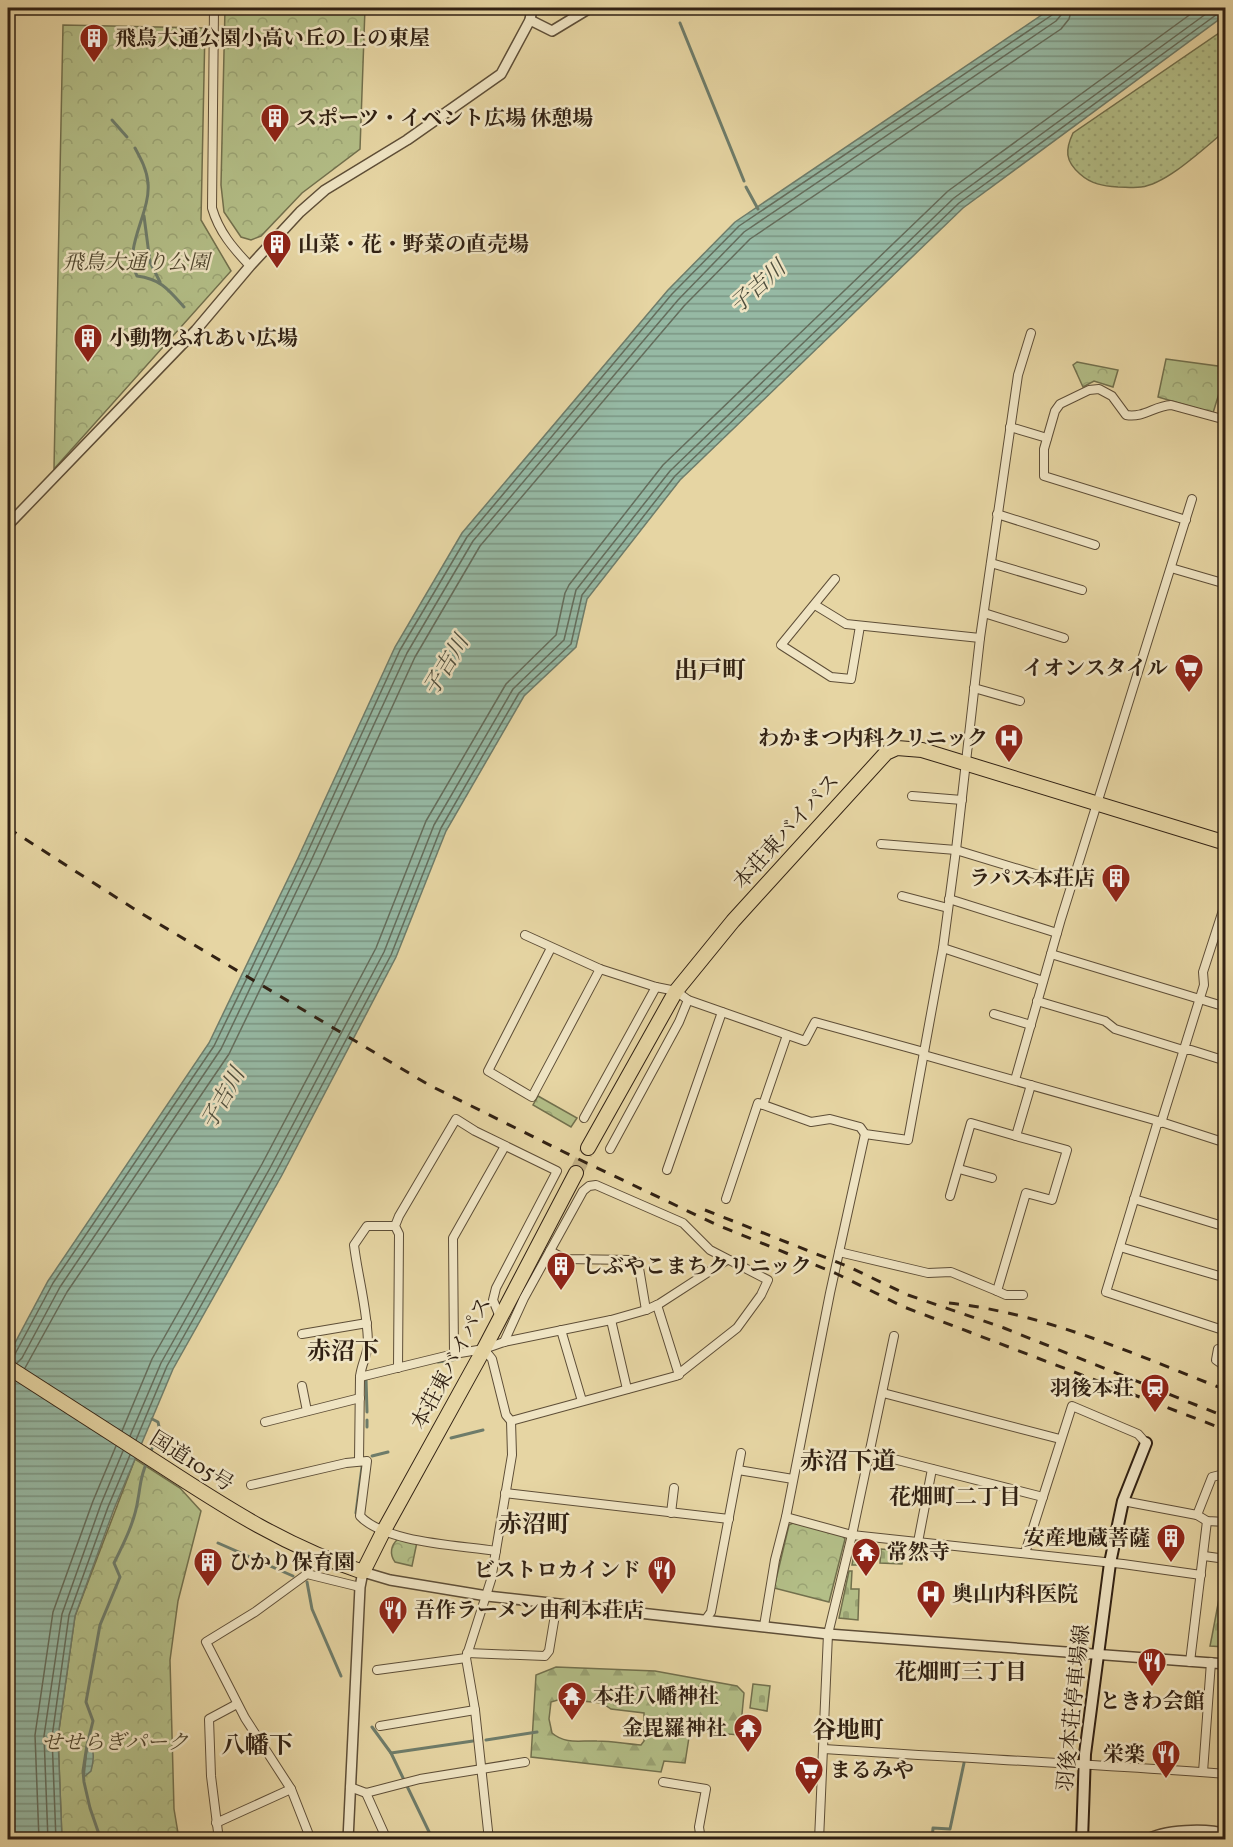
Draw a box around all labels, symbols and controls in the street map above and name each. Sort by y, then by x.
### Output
building icon: 飛鳥大通公園小高い丘の上の東屋 [78,22,110,64]
place label: 飛鳥大通公園小高い丘の上の東屋 [115,25,430,54]
building icon: スポーツ・イベント広場 休憩場 [259,102,291,144]
place label: スポーツ・イベント広場 休憩場 [296,105,593,134]
building icon: 山菜・花・野菜の直売場 [261,228,293,270]
place label: 山菜・花・野菜の直売場 [298,231,529,260]
park label: 飛鳥大通り公園 [63,249,212,278]
water label: 子吉川 [724,253,795,321]
building icon: 小動物ふれあい広場 [72,322,104,364]
place label: 小動物ふれあい広場 [109,325,298,354]
water label: 子吉川 [417,628,478,703]
supermarket icon: イオンスタイル [1173,652,1205,694]
district label: 出戸町 [674,655,746,689]
place label: イオンスタイル [1023,655,1168,684]
hospital icon: わかまつ内科クリニック [993,722,1025,764]
place label: わかまつ内科クリニック [758,725,988,754]
street label: 本荘東バイパス [727,768,847,896]
building icon: ラパス本荘店 [1100,862,1132,904]
place label: ラパス本荘店 [969,865,1095,894]
water label: 子吉川 [195,1061,255,1136]
building icon: しぶやこまちクリニック [545,1250,577,1292]
place label: しぶやこまちクリニック [582,1253,812,1282]
street label: 本荘東バイパス [405,1292,500,1435]
district label: 赤沼下 [307,1336,379,1370]
station icon: 羽後本荘 [1139,1372,1171,1414]
place label: 羽後本荘 [1050,1375,1134,1404]
street label: 国道105号 [144,1425,239,1499]
district label: 赤沼下道 [800,1446,896,1480]
district label: 花畑町二丁目 [889,1483,1021,1514]
district label: 赤沼町 [498,1509,570,1543]
building icon: 安産地蔵菩薩 [1155,1522,1187,1564]
place label: 安産地蔵菩薩 [1024,1525,1150,1554]
temple icon: 常然寺 [850,1536,882,1578]
place label: 常然寺 [887,1539,950,1568]
building icon: ひかり保育園 [192,1546,224,1588]
place label: ひかり保育園 [229,1549,355,1578]
restaurant icon: ビストロカインド [646,1554,678,1596]
place label: ビストロカインド [474,1557,641,1586]
hospital icon: 奥山内科医院 [915,1578,947,1620]
place label: 奥山内科医院 [952,1581,1078,1610]
restaurant icon: 吾作ラーメン由利本荘店 [377,1594,409,1636]
place label: 吾作ラーメン由利本荘店 [414,1597,644,1626]
street label: 羽後本荘停車場線 [1051,1623,1098,1793]
restaurant icon: ときわ会館 [1136,1646,1168,1688]
district label: 花畑町三丁目 [895,1658,1027,1689]
temple icon: 本荘八幡神社 [556,1680,588,1722]
place label: 本荘八幡神社 [593,1683,719,1712]
place label: ときわ会館 [1100,1688,1205,1717]
temple icon: 金毘羅神社 [732,1712,764,1754]
place label: 金毘羅神社 [622,1715,727,1744]
district label: 谷地町 [812,1715,884,1749]
park label: せせらぎパーク [42,1729,189,1758]
district label: 八幡下 [221,1730,293,1764]
restaurant icon: 栄楽 [1150,1738,1182,1780]
place label: 栄楽 [1103,1741,1145,1770]
supermarket icon: まるみや [793,1754,825,1796]
place label: まるみや [830,1757,914,1786]

